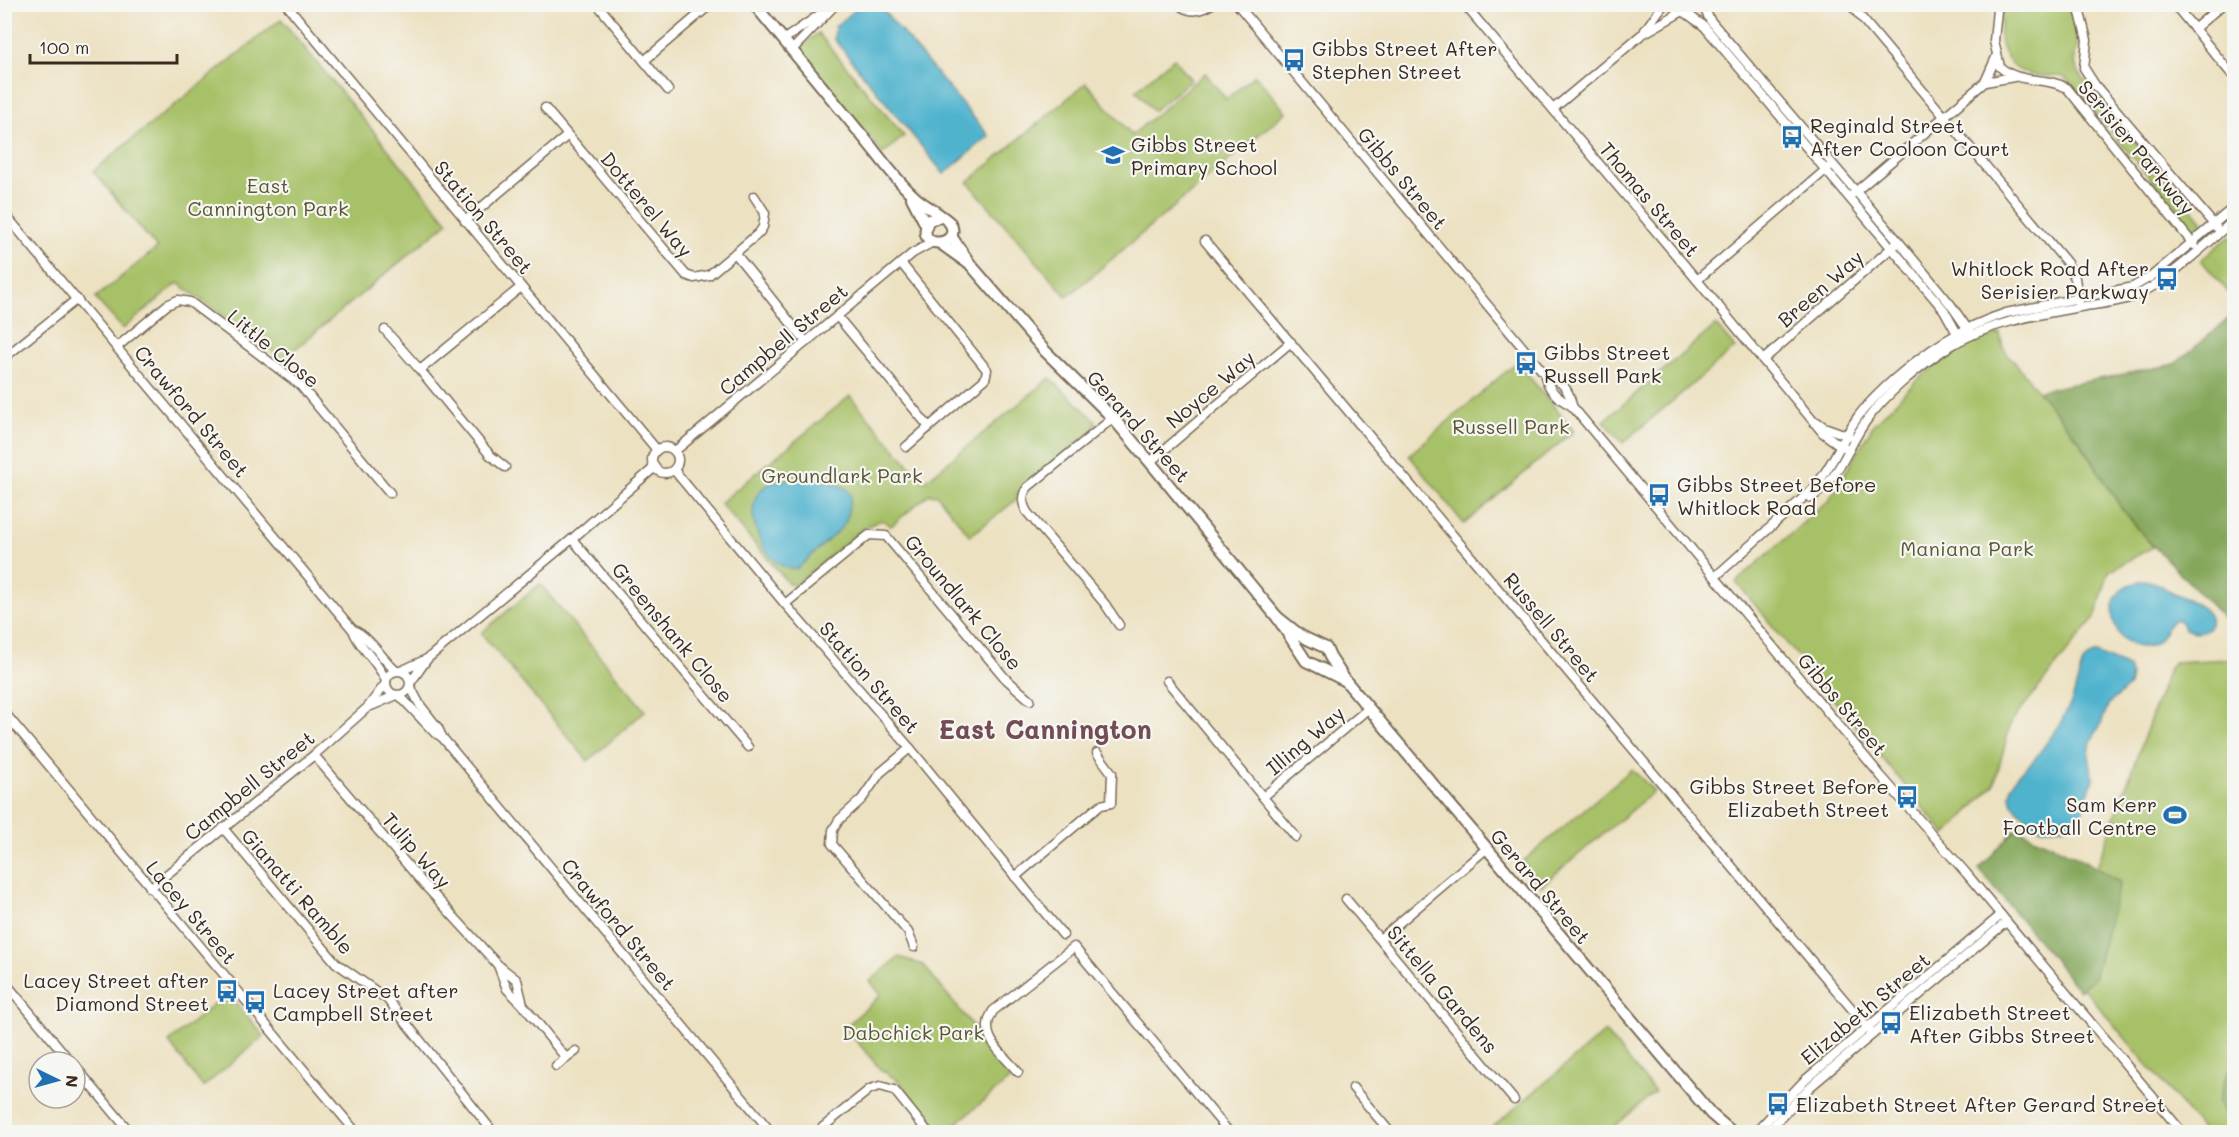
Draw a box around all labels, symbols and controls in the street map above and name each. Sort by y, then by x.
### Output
scale bar [30,27,177,65]
text: 100 m [39,35,89,59]
place label: Gibbs Street After Stephen Street [1312,35,1497,84]
bus stop icon: Gibbs Street After Stephen Street [1281,47,1307,73]
street label: Serisier Parkway [2073,74,2201,220]
place label: Reginald Street After Cooloon Court [1810,112,2009,161]
street label: Gibbs Street [1352,121,1454,235]
bus stop icon: Reginald Street After Cooloon Court [1779,124,1805,150]
place label: Gibbs Street Primary School [1131,131,1278,180]
street label: Thomas Street [1594,136,1706,262]
school or university icon: Gibbs Street Primary School [1100,142,1126,168]
street label: Dotterel Way [595,146,699,262]
street label: Station Street [429,155,539,279]
park label: East Cannington Park [187,172,349,221]
street label: Breen Way [1772,244,1868,332]
place label: Whitlock Road After Serisier Parkway [1951,255,2149,304]
bus stop icon: Whitlock Road After Serisier Parkway [2154,266,2180,292]
street label: Campbell Street [713,278,853,400]
street label: Little Close [223,303,325,393]
place label: Gibbs Street Russell Park [1544,339,1670,388]
street label: Crawford Street [129,340,255,482]
street label: Noyce Way [1160,344,1260,434]
bus stop icon: Gibbs Street Russell Park [1513,350,1539,376]
street label: Gerard Street [1082,364,1196,488]
park label: Russell Park [1452,413,1570,439]
park label: Groundlark Park [761,462,923,488]
place label: Gibbs Street Before Whitlock Road [1677,471,1876,520]
bus stop icon: Gibbs Street Before Whitlock Road [1646,482,1672,508]
street label: Groundlark Close [900,529,1028,675]
park label: Maniana Park [1900,535,2034,561]
street label: Greenshank Close [607,556,739,708]
street label: Russell Street [1498,567,1606,687]
street label: Station Street [814,615,926,739]
street label: Gibbs Street [1792,647,1894,761]
street label: Illing Way [1260,700,1350,780]
district label: East Cannington [938,712,1152,746]
street label: Campbell Street [179,724,319,846]
place label: Gibbs Street Before Elizabeth Street [1690,773,1889,822]
bus stop icon: Gibbs Street Before Elizabeth Street [1894,784,1920,810]
place label: Sam Kerr Football Centre [2003,791,2157,840]
sports icon: Sam Kerr Football Centre [2162,802,2188,828]
street label: Tulip Way [377,807,457,893]
street label: Gianatti Ramble [236,823,360,959]
street label: Gerard Street [1485,823,1597,949]
street label: Crawford Street [556,853,682,995]
street label: Lacey Street [141,855,243,969]
street label: Sittella Gardens [1382,920,1504,1058]
street label: Elizabeth Street [1795,946,1935,1070]
place label: Lacey Street after Diamond Street [24,967,209,1016]
place label: Lacey Street after Campbell Street [273,977,458,1026]
bus stop icon: Lacey Street after Diamond Street [214,978,240,1004]
bus stop icon: Lacey Street after Campbell Street [242,989,268,1015]
place label: Elizabeth Street After Gibbs Street [1909,999,2094,1048]
bus stop icon: Elizabeth Street After Gibbs Street [1878,1010,1904,1036]
park label: Dabchick Park [842,1019,984,1045]
north arrow [27,1050,87,1110]
text: N [61,1074,83,1088]
bus stop icon: Elizabeth Street After Gerard Street [1765,1091,1791,1117]
place label: Elizabeth Street After Gerard Street [1796,1091,2166,1117]

